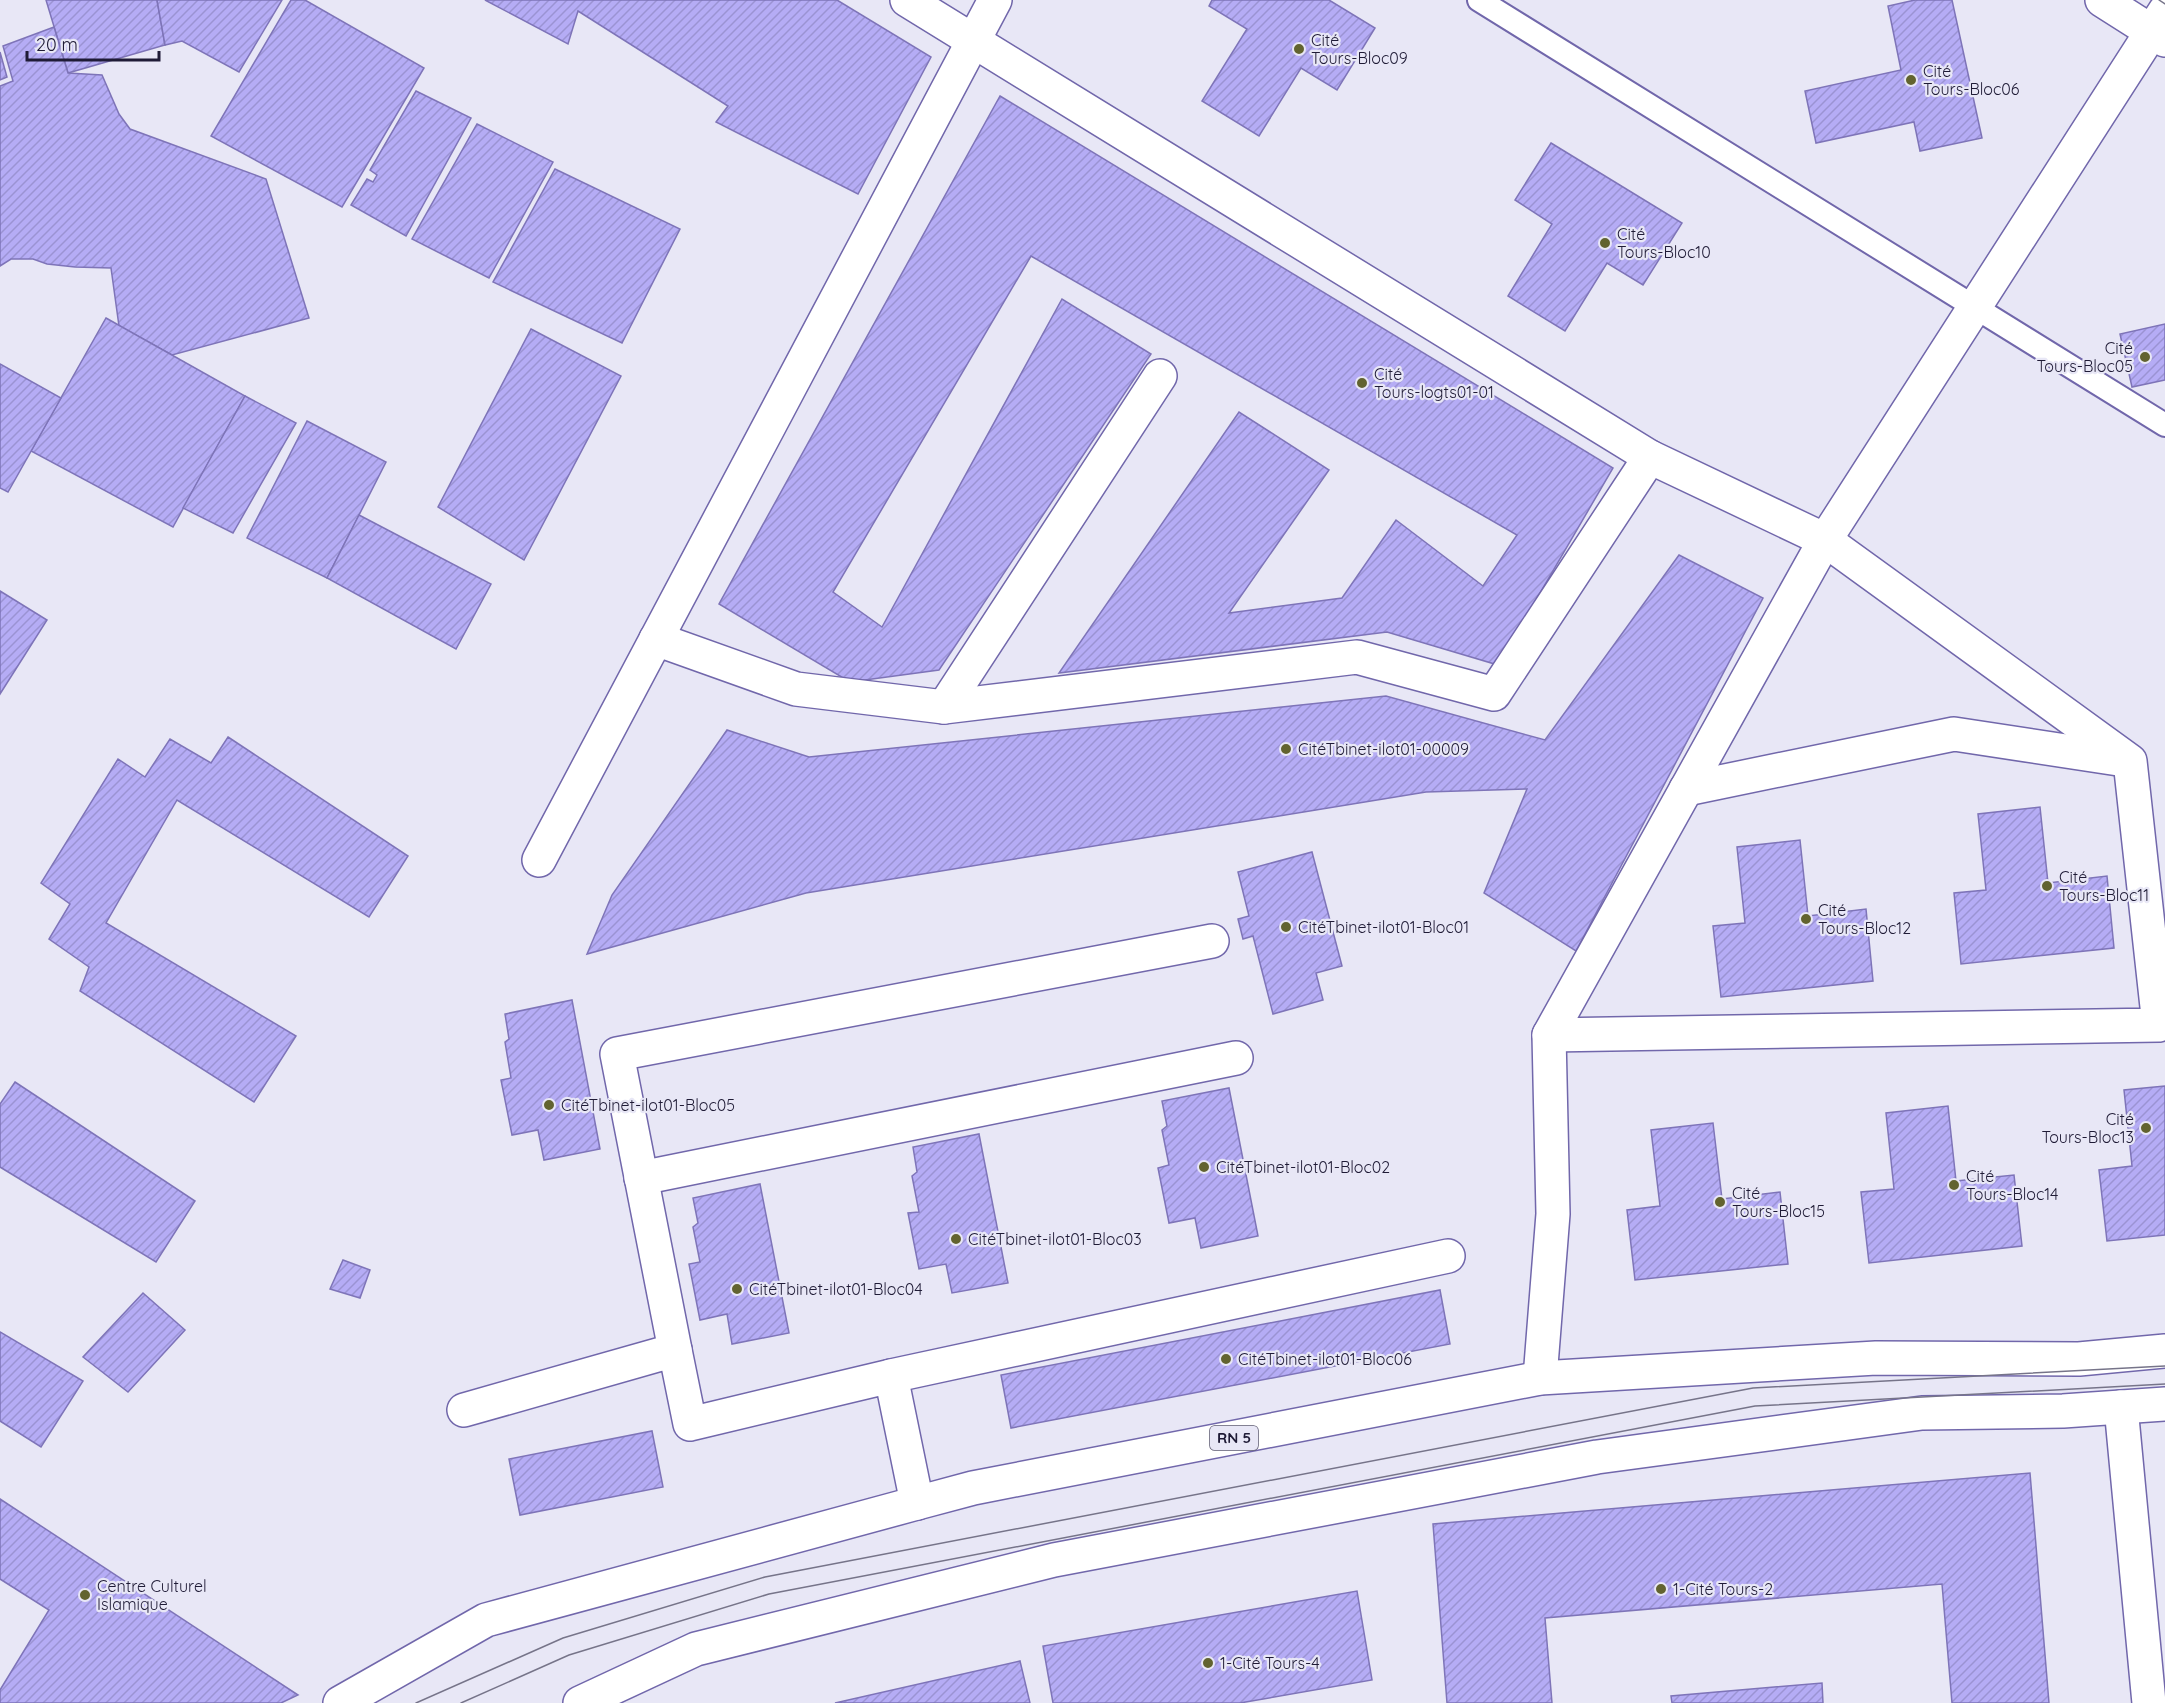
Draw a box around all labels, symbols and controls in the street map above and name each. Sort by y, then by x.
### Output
scale bar [27,24,159,62]
place label: Cité Tours-Bloc09 [1311,30,1408,68]
text: 20 m [36,33,78,56]
marker: Cité Tours-Bloc09 [1292,42,1306,56]
place label: Cité Tours-Bloc06 [1923,61,2020,99]
marker: Cité Tours-Bloc06 [1904,73,1918,87]
place label: Cité Tours-Bloc10 [1617,224,1711,262]
marker: Cité Tours-Bloc10 [1598,236,1612,250]
place label: Cité Tours-Bloc05 [2037,338,2133,376]
marker: Cité Tours-Bloc05 [2138,350,2152,364]
place label: Cité Tours-logts01-01 [1374,364,1494,402]
marker: Cité Tours-logts01-01 [1355,376,1369,390]
place label: CitéTbinet-ilot01-00009 [1298,739,1469,759]
marker: CitéTbinet-ilot01-00009 [1279,742,1293,756]
place label: Cité Tours-Bloc11 [2059,867,2149,905]
marker: Cité Tours-Bloc11 [2040,879,2054,893]
place label: Cité Tours-Bloc12 [1818,900,1911,938]
marker: Cité Tours-Bloc12 [1799,912,1813,926]
place label: CitéTbinet-ilot01-Bloc01 [1298,917,1469,937]
marker: CitéTbinet-ilot01-Bloc01 [1279,920,1293,934]
place label: CitéTbinet-ilot01-Bloc05 [561,1095,735,1115]
marker: CitéTbinet-ilot01-Bloc05 [542,1098,556,1112]
place label: Cité Tours-Bloc13 [2041,1109,2134,1147]
marker: Cité Tours-Bloc13 [2139,1121,2153,1135]
place label: CitéTbinet-ilot01-Bloc02 [1216,1157,1390,1177]
marker: CitéTbinet-ilot01-Bloc02 [1197,1160,1211,1174]
place label: Cité Tours-Bloc14 [1966,1166,2058,1204]
marker: Cité Tours-Bloc14 [1947,1178,1961,1192]
place label: Cité Tours-Bloc15 [1732,1183,1825,1221]
marker: Cité Tours-Bloc15 [1713,1195,1727,1209]
place label: CitéTbinet-ilot01-Bloc03 [968,1229,1142,1249]
marker: CitéTbinet-ilot01-Bloc03 [949,1232,963,1246]
place label: CitéTbinet-ilot01-Bloc04 [749,1279,923,1299]
marker: CitéTbinet-ilot01-Bloc04 [730,1282,744,1296]
place label: CitéTbinet-ilot01-Bloc06 [1238,1349,1412,1369]
marker: CitéTbinet-ilot01-Bloc06 [1219,1352,1233,1366]
road number: RN 5 [1210,1426,1258,1450]
place label: Centre Culturel Islamique [97,1576,207,1614]
place label: 1-Cité Tours-2 [1673,1579,1773,1599]
marker: 1-Cité Tours-2 [1654,1582,1668,1596]
marker: Centre Culturel Islamique [78,1588,92,1602]
place label: 1-Cité Tours-4 [1220,1653,1320,1673]
marker: 1-Cité Tours-4 [1201,1656,1215,1670]

